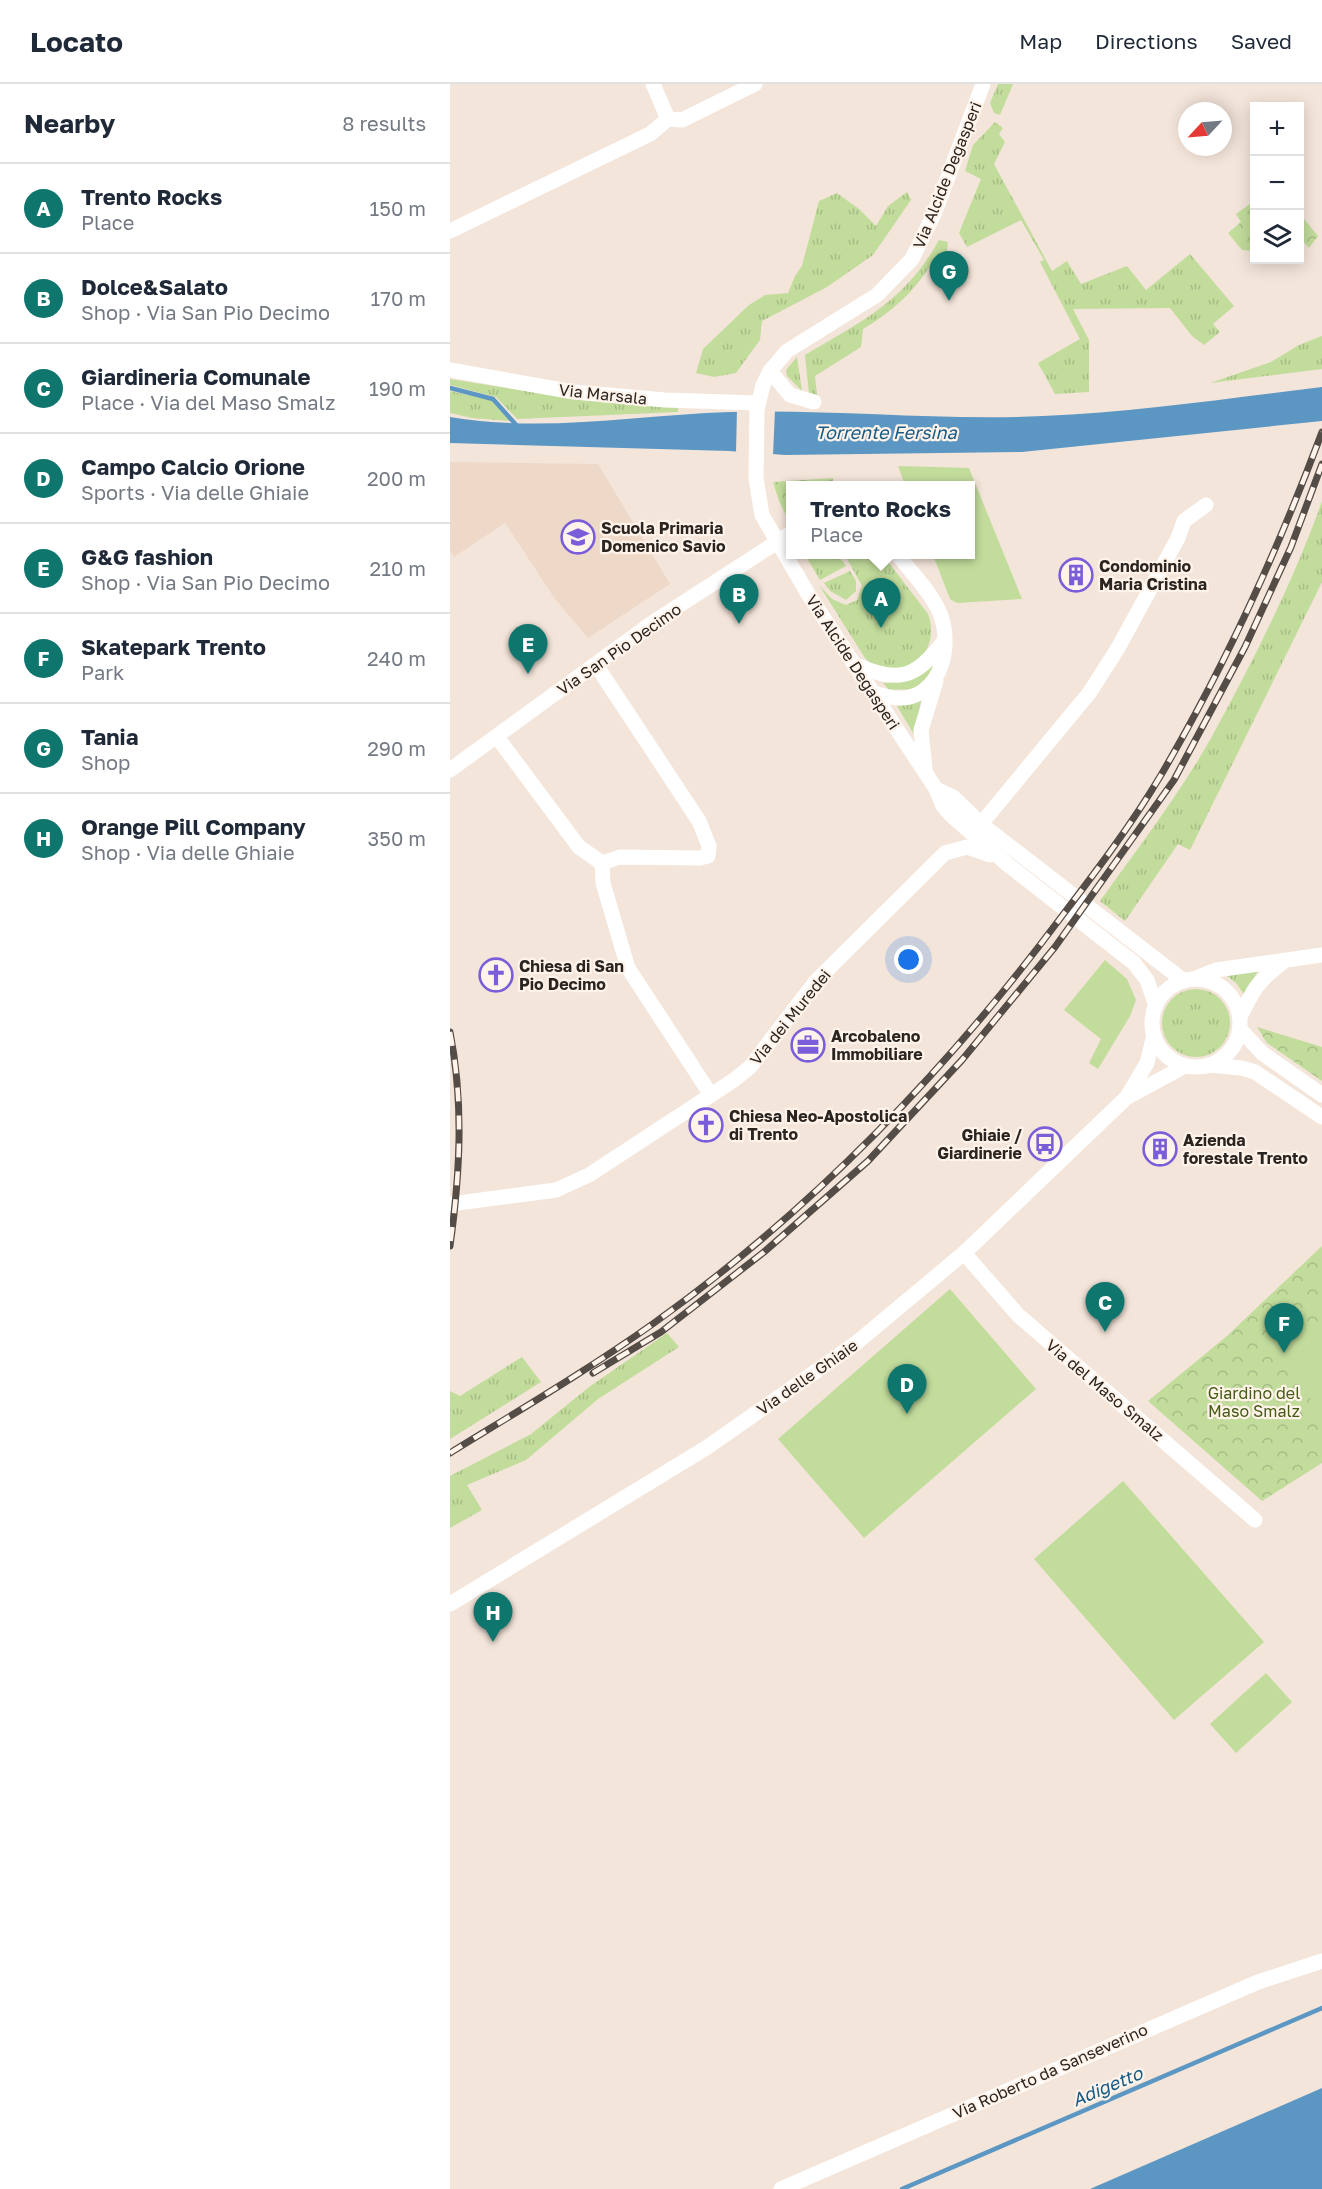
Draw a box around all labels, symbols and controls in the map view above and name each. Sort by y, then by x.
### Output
text: Locato [30,25,123,58]
text: Map [1019,28,1062,54]
text: Directions [1095,28,1198,54]
text: Saved [1231,28,1292,54]
street label: Via Alcide Degasperi [908,98,986,252]
north arrow [1178,102,1232,156]
map controls [1250,102,1304,264]
button: + [1250,102,1304,156]
text: Nearby [24,108,115,139]
text: 8 results [342,111,426,135]
button: − [1250,156,1304,210]
text: Trento Rocks [81,183,222,210]
text: A [36,196,51,220]
text: 150 m [370,196,426,220]
text: Place [81,210,134,234]
button: layers [1250,210,1304,264]
pin: G [930,252,968,301]
text: Dolce&Salato [81,273,228,300]
text: B [36,286,51,310]
text: 170 m [371,286,426,310]
text: Shop · Via San Pio Decimo [81,300,330,324]
text: Giardineria Comunale [81,363,310,390]
text: C [36,376,51,400]
text: 190 m [369,376,426,400]
street label: Via Marsala [558,379,648,409]
text: Place · Via del Maso Smalz [81,390,335,414]
water label: Torrente Fersina [815,421,957,443]
text: Campo Calcio Orione [81,453,305,480]
text: D [36,466,51,490]
text: 200 m [367,466,426,490]
text: Sports · Via delle Ghiaie [81,480,309,504]
popup [786,481,975,559]
text: Trento Rocks [810,495,951,522]
place label: Scuola Primaria Domenico Savio [601,518,726,556]
school or university icon: Scuola Primaria Domenico Savio [560,519,596,555]
text: Place [810,522,863,546]
text: G&G fashion [81,543,213,570]
text: E [37,556,50,580]
text: 210 m [370,556,426,580]
place label: Condominio Maria Cristina [1099,556,1207,594]
building icon: Condominio Maria Cristina [1058,557,1094,593]
text: Shop · Via San Pio Decimo [81,570,330,594]
pin: B [720,574,758,624]
pin: A [862,578,900,628]
street label: Via Alcide Degasperi [802,591,904,733]
street label: Via San Pio Decimo [553,599,685,699]
pin: E [508,624,548,674]
text: Skatepark Trento [81,633,266,660]
text: F [38,646,49,670]
text: 240 m [367,646,426,670]
text: Park [81,660,124,684]
text: Tania [81,723,138,750]
text: G [36,736,51,760]
text: 290 m [367,736,426,760]
text: Shop [81,750,130,774]
text: Orange Pill Company [81,813,306,840]
text: H [36,826,51,850]
text: 350 m [368,826,426,850]
text: Shop · Via delle Ghiaie [81,840,295,864]
your location [894,945,923,974]
place label: Chiesa di San Pio Decimo [519,956,624,994]
church icon: Chiesa di San Pio Decimo [478,957,514,993]
street label: Via dei Muredei [745,965,835,1069]
place label: Arcobaleno Immobiliare [831,1026,923,1064]
office icon: Arcobaleno Immobiliare [790,1027,826,1063]
place label: Chiesa Neo-Apostolica di Trento [729,1106,907,1144]
church icon: Chiesa Neo-Apostolica di Trento [688,1107,724,1143]
place label: Ghiaie / Giardinerie [937,1125,1022,1163]
bus stop icon: Ghiaie / Giardinerie [1027,1126,1063,1162]
place label: Azienda forestale Trento [1183,1130,1308,1168]
building icon: Azienda forestale Trento [1142,1131,1178,1167]
pin: C [1086,1282,1124,1332]
pin: F [1264,1304,1304,1353]
street label: Via delle Ghiaie [753,1335,861,1419]
street label: Via del Maso Smalz [1042,1335,1168,1445]
pin: D [888,1364,926,1414]
park label: Giardino del Maso Smalz [1208,1383,1300,1421]
pin: H [474,1592,513,1642]
street label: Via Roberto da Sanseverino [949,2019,1151,2123]
water label: Adigetto [1068,2061,1147,2111]

